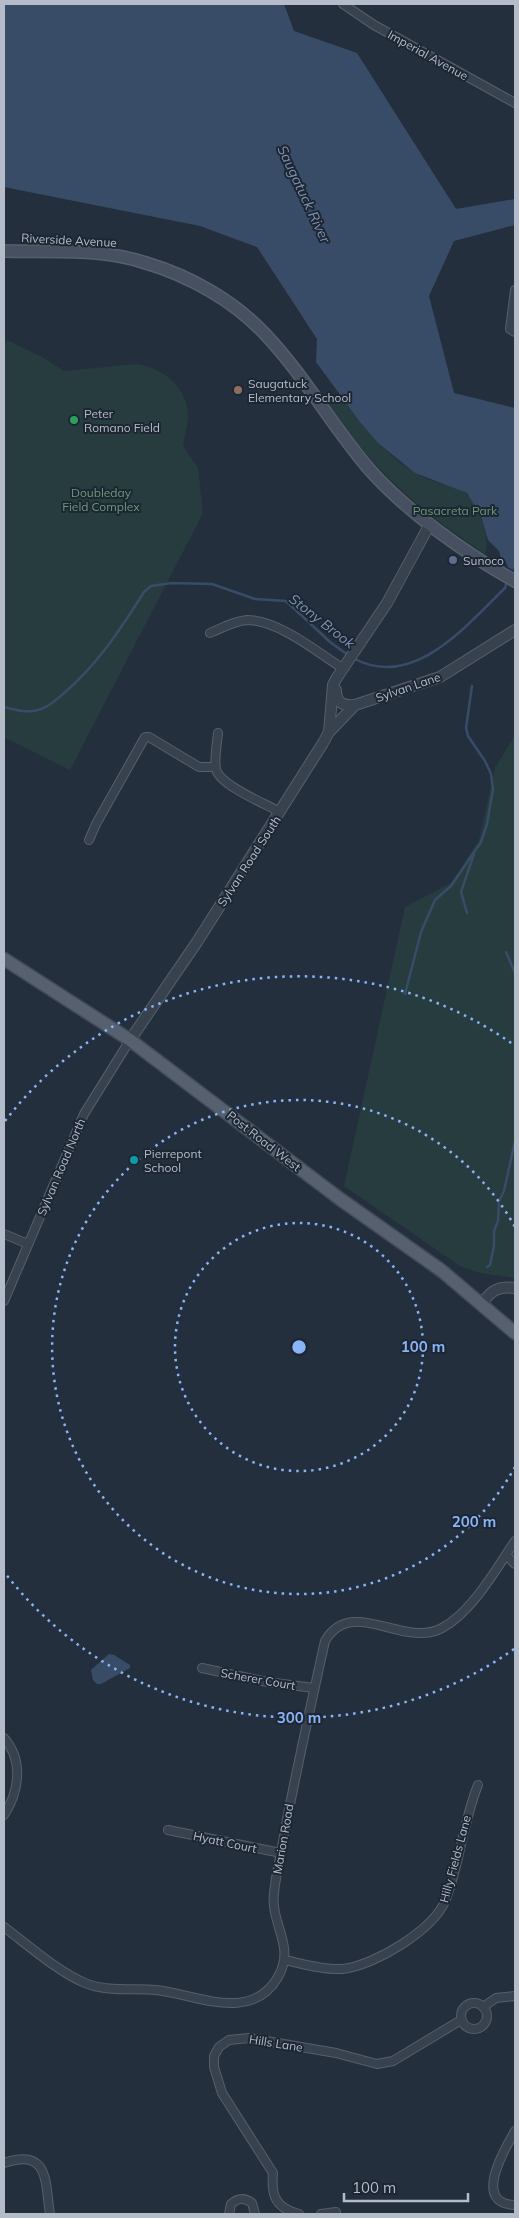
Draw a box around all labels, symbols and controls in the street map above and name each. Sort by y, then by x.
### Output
street label: Imperial Avenue [385,27,471,83]
water label: Saugatuck River [273,142,335,247]
street label: Riverside Avenue [21,230,117,250]
place label: Saugatuck Elementary School [248,376,351,405]
marker: Saugatuck Elementary School [232,384,244,396]
place label: Peter Romano Field [84,406,160,435]
marker: Peter Romano Field [68,414,80,426]
park label: Doubleday Field Complex [62,485,140,514]
park label: Pasacreta Park [413,503,498,518]
place label: Sunoco [463,553,504,568]
marker: Sunoco [447,554,459,566]
water label: Stony Brook [286,590,359,653]
street label: Sylvan Lane [374,669,442,705]
street label: Sylvan Road South [214,813,284,909]
street label: Post Road West [224,1108,304,1174]
street label: Sylvan Road North [34,1116,88,1218]
place label: Pierrepont School [144,1146,202,1175]
marker: Pierrepont School [128,1154,140,1166]
text: 100 m [401,1337,445,1356]
centre of rings [290,1338,308,1356]
text: 200 m [452,1512,496,1531]
street label: Scherer Court [219,1665,297,1693]
text: 300 m [277,1708,321,1727]
street label: Marion Road [269,1803,297,1875]
street label: Hilly Fields Lane [436,1814,474,1904]
street label: Hyatt Court [192,1828,258,1856]
street label: Hills Lane [248,2031,304,2055]
scale bar [344,2170,468,2202]
text: 100 m [352,2178,396,2197]

